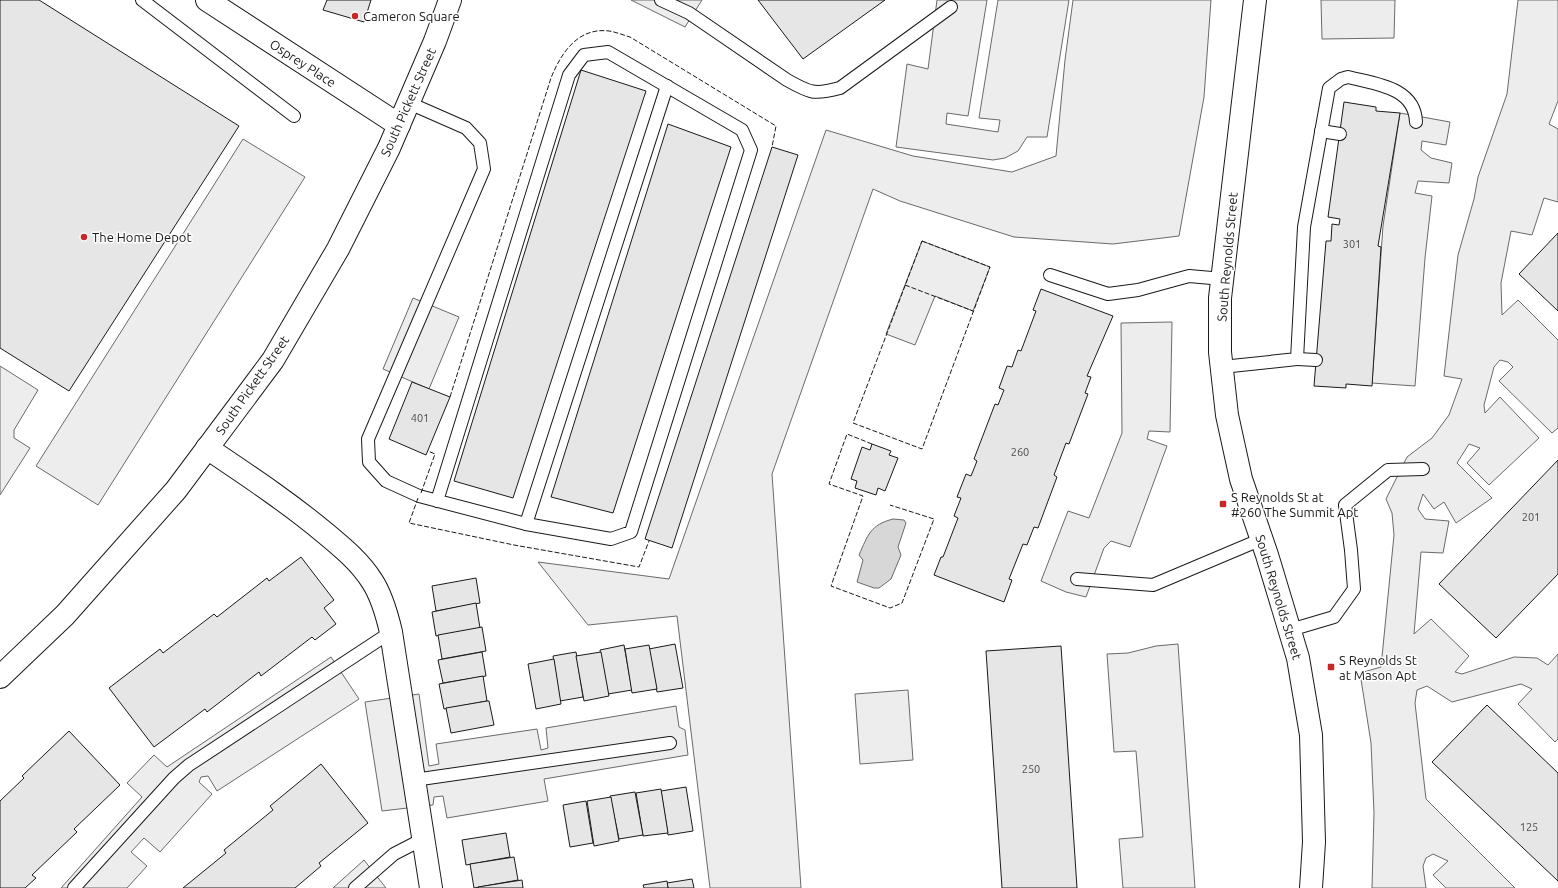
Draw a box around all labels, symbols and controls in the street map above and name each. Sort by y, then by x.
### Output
place label: Cameron Square [363,9,460,23]
marker: Cameron Square [350,11,360,21]
street label: Osprey Place [267,37,339,89]
street label: South Pickett Street [378,46,438,158]
street label: South Reynolds Street [1214,192,1240,322]
place label: The Home Depot [92,230,192,244]
marker: The Home Depot [79,232,89,242]
house number: 301 [1343,238,1361,250]
street label: South Pickett Street [213,333,291,437]
house number: 401 [411,412,429,424]
house number: 260 [1011,446,1029,458]
place label: S Reynolds St at #260 The Summit Apt [1231,490,1358,519]
marker: S Reynolds St at #260 The Summit Apt [1218,499,1228,509]
house number: 201 [1522,511,1540,523]
street label: South Reynolds Street [1253,533,1305,661]
place label: S Reynolds St at Mason Apt [1339,653,1417,682]
marker: S Reynolds St at Mason Apt [1326,662,1336,672]
house number: 250 [1022,763,1040,775]
house number: 125 [1520,821,1538,833]

